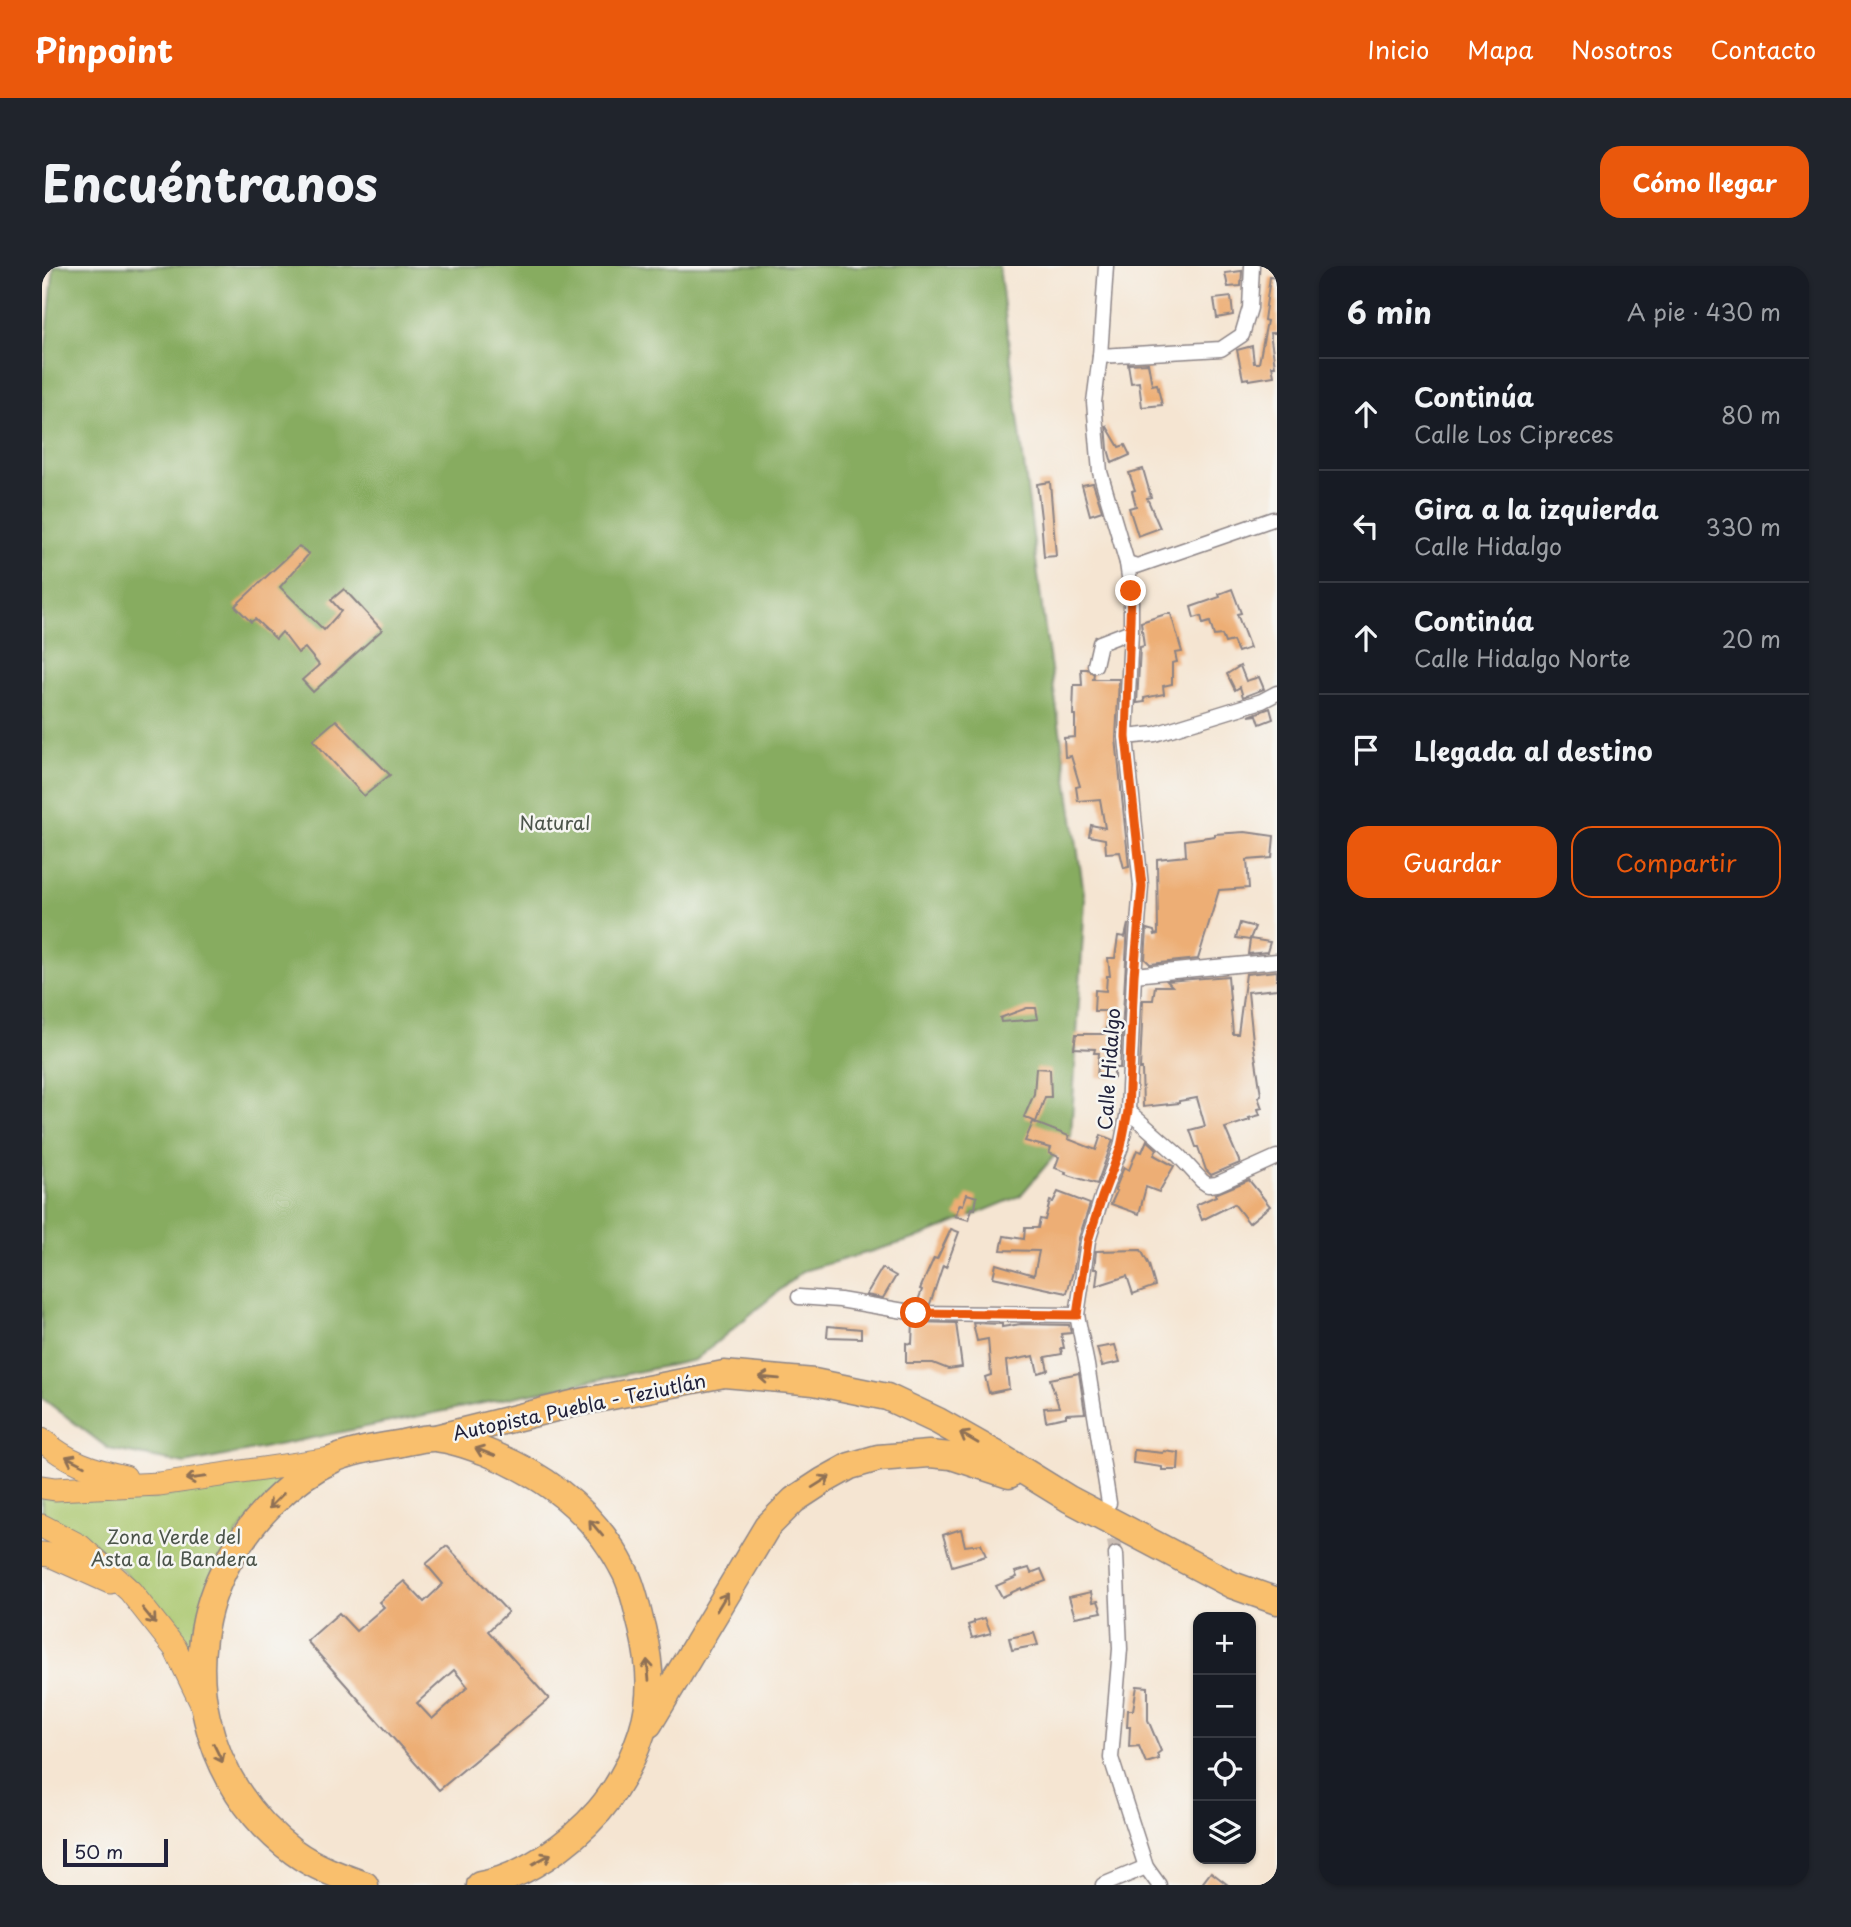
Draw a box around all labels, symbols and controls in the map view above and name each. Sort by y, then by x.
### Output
text: Pinpoint [35,24,173,74]
text: Inicio [1368,31,1429,67]
text: Mapa [1467,31,1533,67]
text: Nosotros [1571,31,1673,67]
text: Contacto [1711,31,1816,67]
text: Encuéntranos [42,145,378,219]
button: Cómo llegar [1600,146,1809,218]
text: 6 min [1347,289,1432,334]
text: A pie · 430 m [1627,294,1781,329]
text: Continúa [1414,377,1534,416]
icon: ahead [1347,395,1385,433]
text: 80 m [1721,397,1781,432]
text: Calle Los Cipreces [1414,416,1613,451]
text: Gira a la izquierda [1414,489,1659,528]
icon: left [1347,507,1385,545]
text: 330 m [1705,509,1781,544]
text: Calle Hidalgo [1414,528,1562,563]
route end [1115,575,1146,606]
text: Continúa [1414,601,1534,640]
icon: ahead [1347,619,1385,657]
text: 20 m [1722,621,1781,656]
text: Calle Hidalgo Norte [1414,640,1631,675]
icon: arrive [1347,731,1385,769]
text: Llegada al destino [1414,731,1653,770]
park label: Natural [520,808,590,836]
button: Guardar [1347,826,1557,898]
button: Compartir [1571,826,1781,898]
street label: Calle Hidalgo [1090,1007,1126,1131]
route start [900,1297,931,1328]
street label: Autopista Puebla - Teziutlán [450,1365,708,1447]
one-way arrow [758,1371,781,1384]
one-way arrow [959,1431,979,1445]
one-way arrow [475,1445,497,1457]
one-way arrow [65,1454,85,1468]
one-way arrow [185,1472,208,1485]
one-way arrow [811,1475,831,1489]
one-way arrow [267,1492,284,1509]
one-way arrow [588,1520,604,1538]
park label: Zona Verde del Asta a la Bandera [91,1522,257,1572]
one-way arrow [715,1593,729,1613]
one-way arrow [142,1606,157,1624]
map controls [1193,1612,1256,1864]
button: + [1193,1612,1256,1675]
one-way arrow [641,1660,654,1682]
button: − [1193,1675,1256,1738]
button: locate [1193,1738,1256,1801]
one-way arrow [212,1742,225,1763]
button: layers [1193,1801,1256,1864]
scale bar [63,1836,168,1868]
text: 50 m [74,1837,123,1865]
one-way arrow [532,1852,552,1866]

